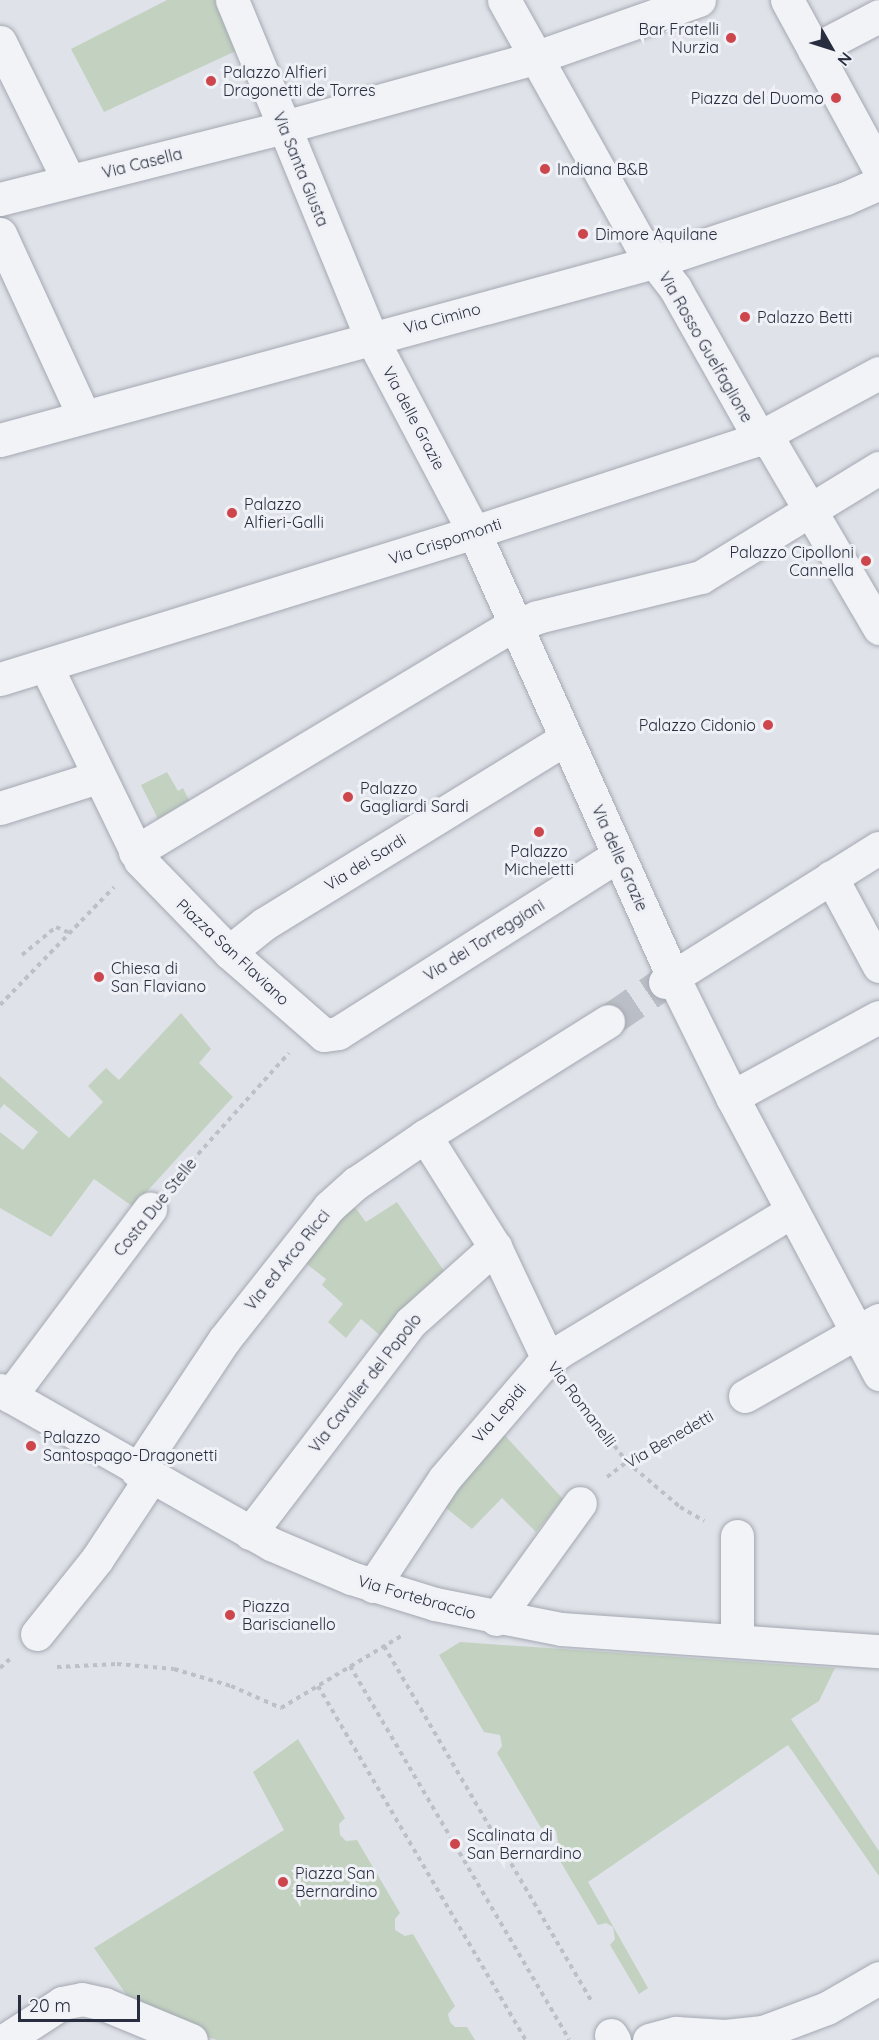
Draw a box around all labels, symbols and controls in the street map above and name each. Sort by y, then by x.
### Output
north arrow [801,18,861,78]
place label: Bar Fratelli Nurzia [639,19,719,57]
marker: Bar Fratelli Nurzia [724,31,738,45]
text: N [834,48,856,70]
place label: Palazzo Alfieri Dragonetti de Torres [223,62,375,100]
marker: Palazzo Alfieri Dragonetti de Torres [204,74,218,88]
place label: Piazza del Duomo [691,88,824,108]
marker: Piazza del Duomo [829,91,843,105]
street label: Via Santa Giusta [269,109,333,229]
street label: Via Casella [100,144,184,182]
place label: Indiana B&B [557,159,648,179]
marker: Indiana B&B [538,162,552,176]
place label: Dimore Aquilane [595,224,718,244]
marker: Dimore Aquilane [576,227,590,241]
street label: Via Rosso Guelfaglione [655,268,757,426]
street label: Via Cimino [401,299,483,337]
place label: Palazzo Betti [757,307,852,327]
marker: Palazzo Betti [738,310,752,324]
street label: Via delle Grazie [379,363,449,473]
place label: Palazzo Alfieri-Galli [244,494,324,532]
marker: Palazzo Alfieri-Galli [225,506,239,520]
street label: Via Crispomonti [386,514,504,568]
place label: Palazzo Cipolloni Cannella [730,542,854,580]
marker: Palazzo Cipolloni Cannella [859,554,873,568]
place label: Palazzo Cidonio [639,715,756,735]
marker: Palazzo Cidonio [761,718,775,732]
place label: Palazzo Gagliardi Sardi [360,778,469,816]
marker: Palazzo Gagliardi Sardi [341,790,355,804]
street label: Via delle Grazie [588,802,652,914]
marker: Palazzo Micheletti [532,825,546,839]
street label: Via dei Sardi [321,829,409,895]
place label: Palazzo Micheletti [504,841,574,879]
street label: Piazza San Flaviano [173,895,293,1009]
street label: Via dei Torreggiani [420,895,548,985]
place label: Chiesa di San Flaviano [111,958,206,996]
marker: Chiesa di San Flaviano [92,970,106,984]
street label: Costa Due Stelle [110,1154,200,1260]
street label: Via ed Arco Ricci [241,1206,333,1314]
street label: Via Cavalier del Popolo [305,1310,425,1456]
street label: Via Romanelli [544,1358,620,1450]
street label: Via Lepidi [468,1380,530,1446]
street label: Via Benedetti [621,1406,717,1472]
place label: Palazzo Santospago-Dragonetti [43,1427,217,1465]
marker: Palazzo Santospago-Dragonetti [24,1439,38,1453]
street label: Via Fortebraccio [356,1571,478,1623]
place label: Piazza Bariscianello [242,1596,336,1634]
marker: Piazza Bariscianello [223,1608,237,1622]
place label: Scalinata di San Bernardino [467,1825,582,1863]
marker: Scalinata di San Bernardino [448,1837,462,1851]
place label: Piazza San Bernardino [295,1863,377,1901]
marker: Piazza San Bernardino [276,1875,290,1889]
scale bar [21,1983,142,2021]
text: 20 m [29,1994,71,2017]

